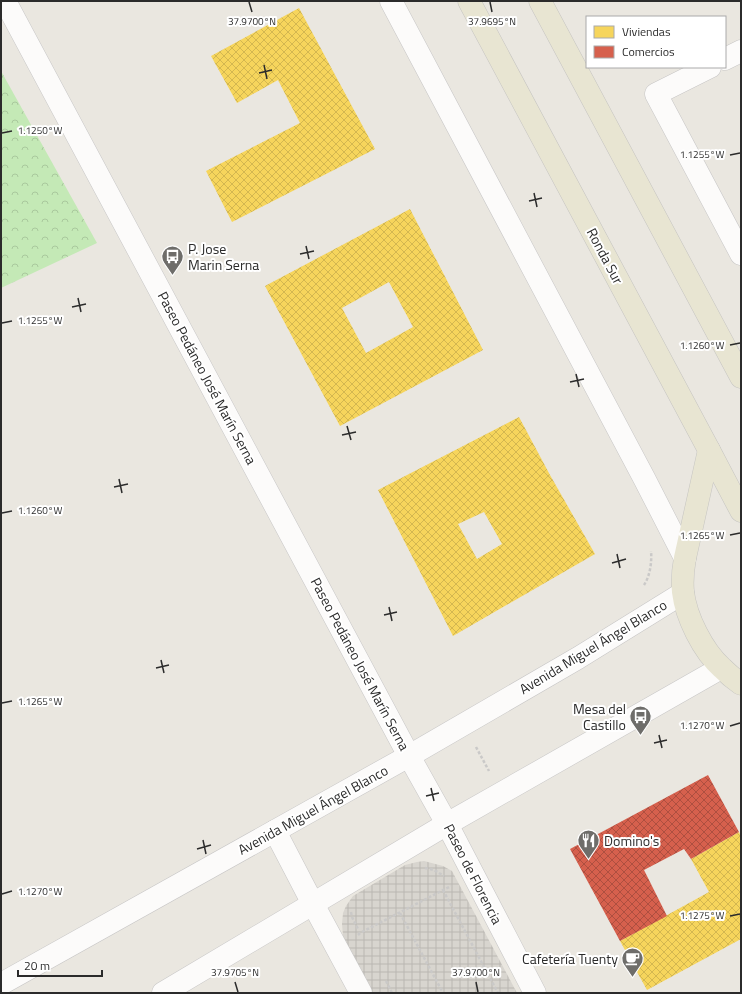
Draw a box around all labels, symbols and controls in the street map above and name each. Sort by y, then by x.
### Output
text: 37.9700°N [228,14,276,29]
text: 37.9695°N [468,14,516,29]
legend [586,16,726,68]
text: Viviendas [622,22,671,41]
text: Comercios [622,42,675,61]
text: 1.1250°W [18,123,62,138]
text: 1.1255°W [680,147,724,162]
street label: Ronda Sur [582,224,629,288]
place label: P. Jose Marin Serna [188,238,259,275]
bus stop icon: P. Jose Marin Serna [160,244,186,277]
street label: Paseo Pedáneo José Marín Serna [153,287,262,468]
text: 1.1255°W [18,313,62,328]
text: 1.1260°W [680,338,724,353]
text: 1.1260°W [18,503,62,518]
text: 1.1265°W [680,528,724,543]
street label: Paseo Pedáneo José Marín Serna [306,573,415,754]
street label: Avenida Miguel Ángel Blanco [515,594,671,699]
text: 1.1265°W [18,694,62,709]
place label: Mesa del Castillo [573,698,626,735]
bus stop icon: Mesa del Castillo [628,704,654,737]
text: 1.1270°W [680,718,724,733]
street label: Avenida Miguel Ángel Blanco [234,759,392,860]
street label: Paseo de Florencia [439,820,508,928]
restaurant icon: Domino's [576,828,602,861]
place label: Domino's [604,830,659,851]
text: 1.1270°W [18,884,62,899]
text: 1.1275°W [680,908,724,923]
cafe icon: Cafetería Tuenty [620,946,646,979]
place label: Cafetería Tuenty [522,948,618,969]
scale bar [18,952,102,978]
text: 20 m [24,956,50,975]
text: 37.9705°N [211,965,259,980]
text: 37.9700°N [452,965,500,980]

